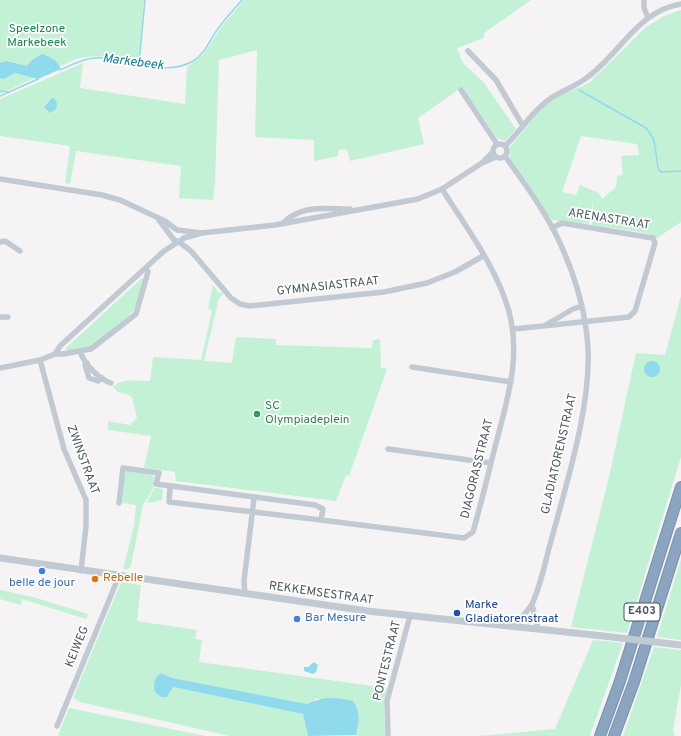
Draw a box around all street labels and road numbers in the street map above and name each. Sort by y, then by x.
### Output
street label: ARENASTRAAT [567,206,651,234]
street label: GYMNASIASTRAAT [276,274,380,300]
street label: GLADIATORENSTRAAT [539,392,581,516]
street label: DIAGORASSTRAAT [459,418,497,520]
street label: ZWINSTRAAT [63,423,101,497]
street label: REKKEMSESTRAAT [268,580,374,608]
road number: E403 [624,603,660,621]
street label: PONTESTRAAT [371,619,405,703]
street label: KEIWEG [63,624,93,670]

